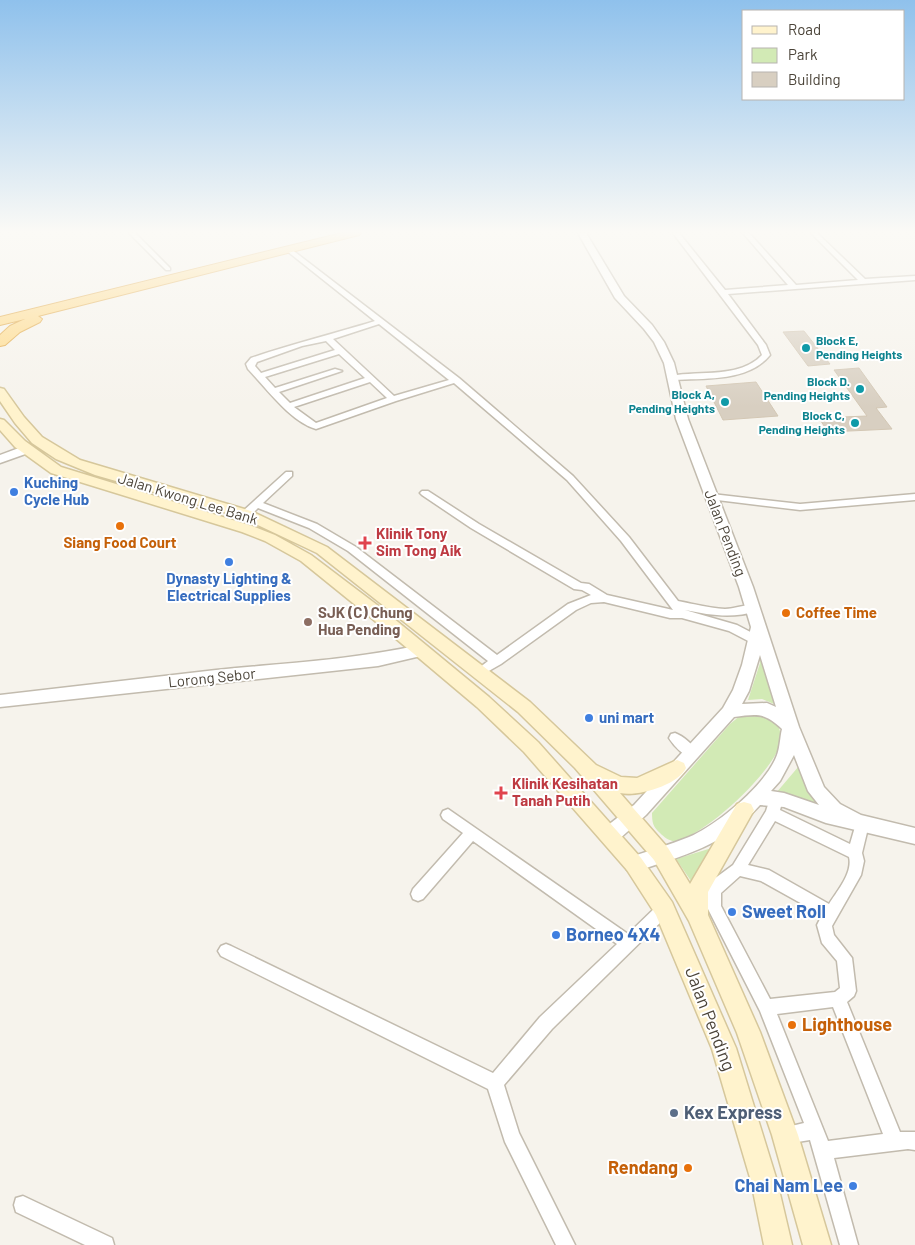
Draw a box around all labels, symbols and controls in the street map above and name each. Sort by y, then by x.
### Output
legend [742,10,905,100]
text: Road [788,20,821,38]
text: Park [788,45,818,63]
text: Building [788,70,841,88]
place label: Block E, Pending Heights [816,333,902,361]
marker: Block E, Pending Heights [800,342,812,354]
place label: Block D. Pending Heights [764,374,850,402]
marker: Block D. Pending Heights [854,383,866,395]
place label: Block A, Pending Heights [629,387,715,415]
marker: Block A, Pending Heights [719,396,731,408]
place label: Block C, Pending Heights [759,408,845,436]
marker: Block C, Pending Heights [849,417,861,429]
street label: Jalan Kwong Lee Bank [116,468,261,528]
place label: Kuching Cycle Hub [24,473,89,508]
marker: Kuching Cycle Hub [8,486,20,498]
street label: Jalan Pending [701,487,751,578]
marker: Siang Food Court [114,520,126,532]
place label: Klinik Tony Sim Tong Aik [376,524,462,559]
place label: Siang Food Court [63,533,177,551]
marker: Klinik Tony Sim Tong Aik [358,536,372,550]
marker: Dynasty Lighting & Electrical Supplies [223,556,235,568]
place label: Dynasty Lighting & Electrical Supplies [166,569,292,604]
place label: SJK (C) Chung Hua Pending [318,603,413,638]
place label: Coffee Time [796,603,877,621]
marker: Coffee Time [780,607,792,619]
marker: SJK (C) Chung Hua Pending [302,616,314,628]
street label: Lorong Sebor [167,663,257,691]
place label: uni mart [599,708,654,726]
marker: uni mart [583,712,595,724]
place label: Klinik Kesihatan Tanah Putih [512,774,618,809]
marker: Klinik Kesihatan Tanah Putih [494,786,508,800]
place label: Sweet Roll [742,900,826,922]
marker: Sweet Roll [726,906,738,918]
place label: Borneo 4X4 [566,923,661,945]
marker: Borneo 4X4 [550,929,562,941]
street label: Jalan Pending [681,964,741,1074]
place label: Lighthouse [802,1013,892,1035]
marker: Lighthouse [786,1019,798,1031]
place label: Kex Express [684,1101,782,1123]
marker: Kex Express [668,1107,680,1119]
place label: Rendang [608,1156,678,1178]
marker: Rendang [682,1162,694,1174]
place label: Chai Nam Lee [734,1174,843,1196]
marker: Chai Nam Lee [847,1180,859,1192]

